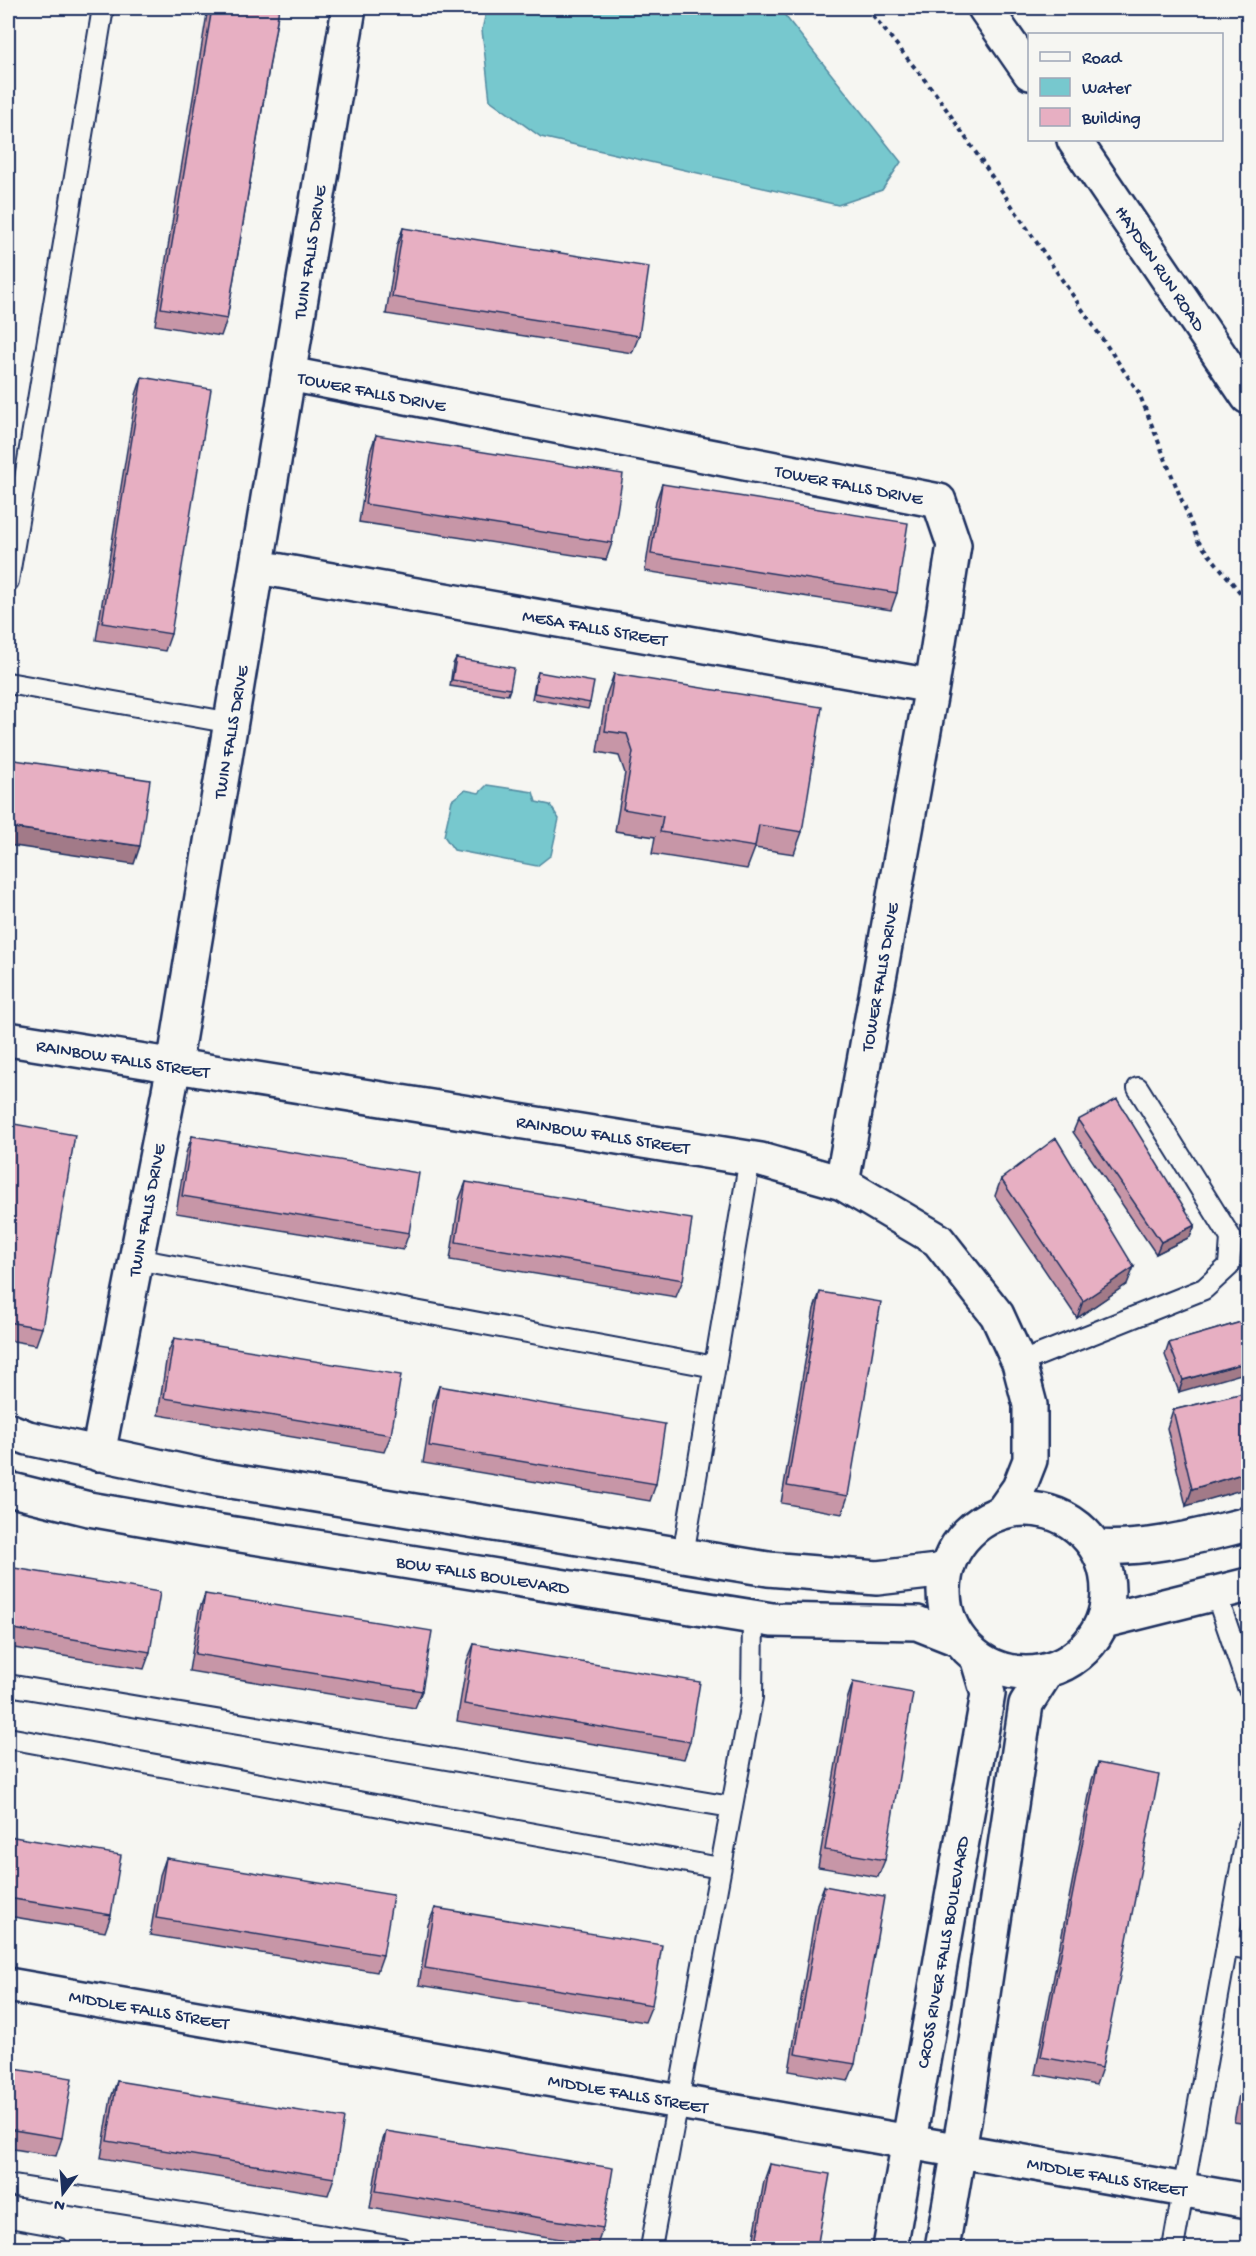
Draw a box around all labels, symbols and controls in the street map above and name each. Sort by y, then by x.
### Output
legend [1028,33,1223,141]
text: Road [1082,49,1123,70]
text: Water [1082,79,1132,100]
text: Building [1081,109,1141,130]
street label: TWIN FALLS DRIVE [290,183,333,322]
street label: HAYDEN RUN ROAD [1109,203,1209,336]
street label: TOWER FALLS DRIVE [295,369,448,418]
street label: TOWER FALLS DRIVE [772,462,925,511]
street label: MESA FALLS STREET [521,606,670,653]
street label: TWIN FALLS DRIVE [210,663,255,802]
street label: TOWER FALLS DRIVE [858,901,905,1054]
street label: RAINBOW FALLS STREET [34,1036,212,1085]
street label: RAINBOW FALLS STREET [514,1112,692,1161]
street label: TWIN FALLS DRIVE [125,1141,172,1280]
street label: BOW FALLS BOULEVARD [393,1552,571,1601]
street label: CROSS RIVER FALLS BOULEVARD [914,1834,975,2070]
street label: MIDDLE FALLS STREET [67,1987,231,2036]
street label: MIDDLE FALLS STREET [546,2071,710,2120]
street label: MIDDLE FALLS STREET [1025,2154,1189,2203]
north arrow [33,2163,93,2223]
text: N [52,2193,67,2215]

